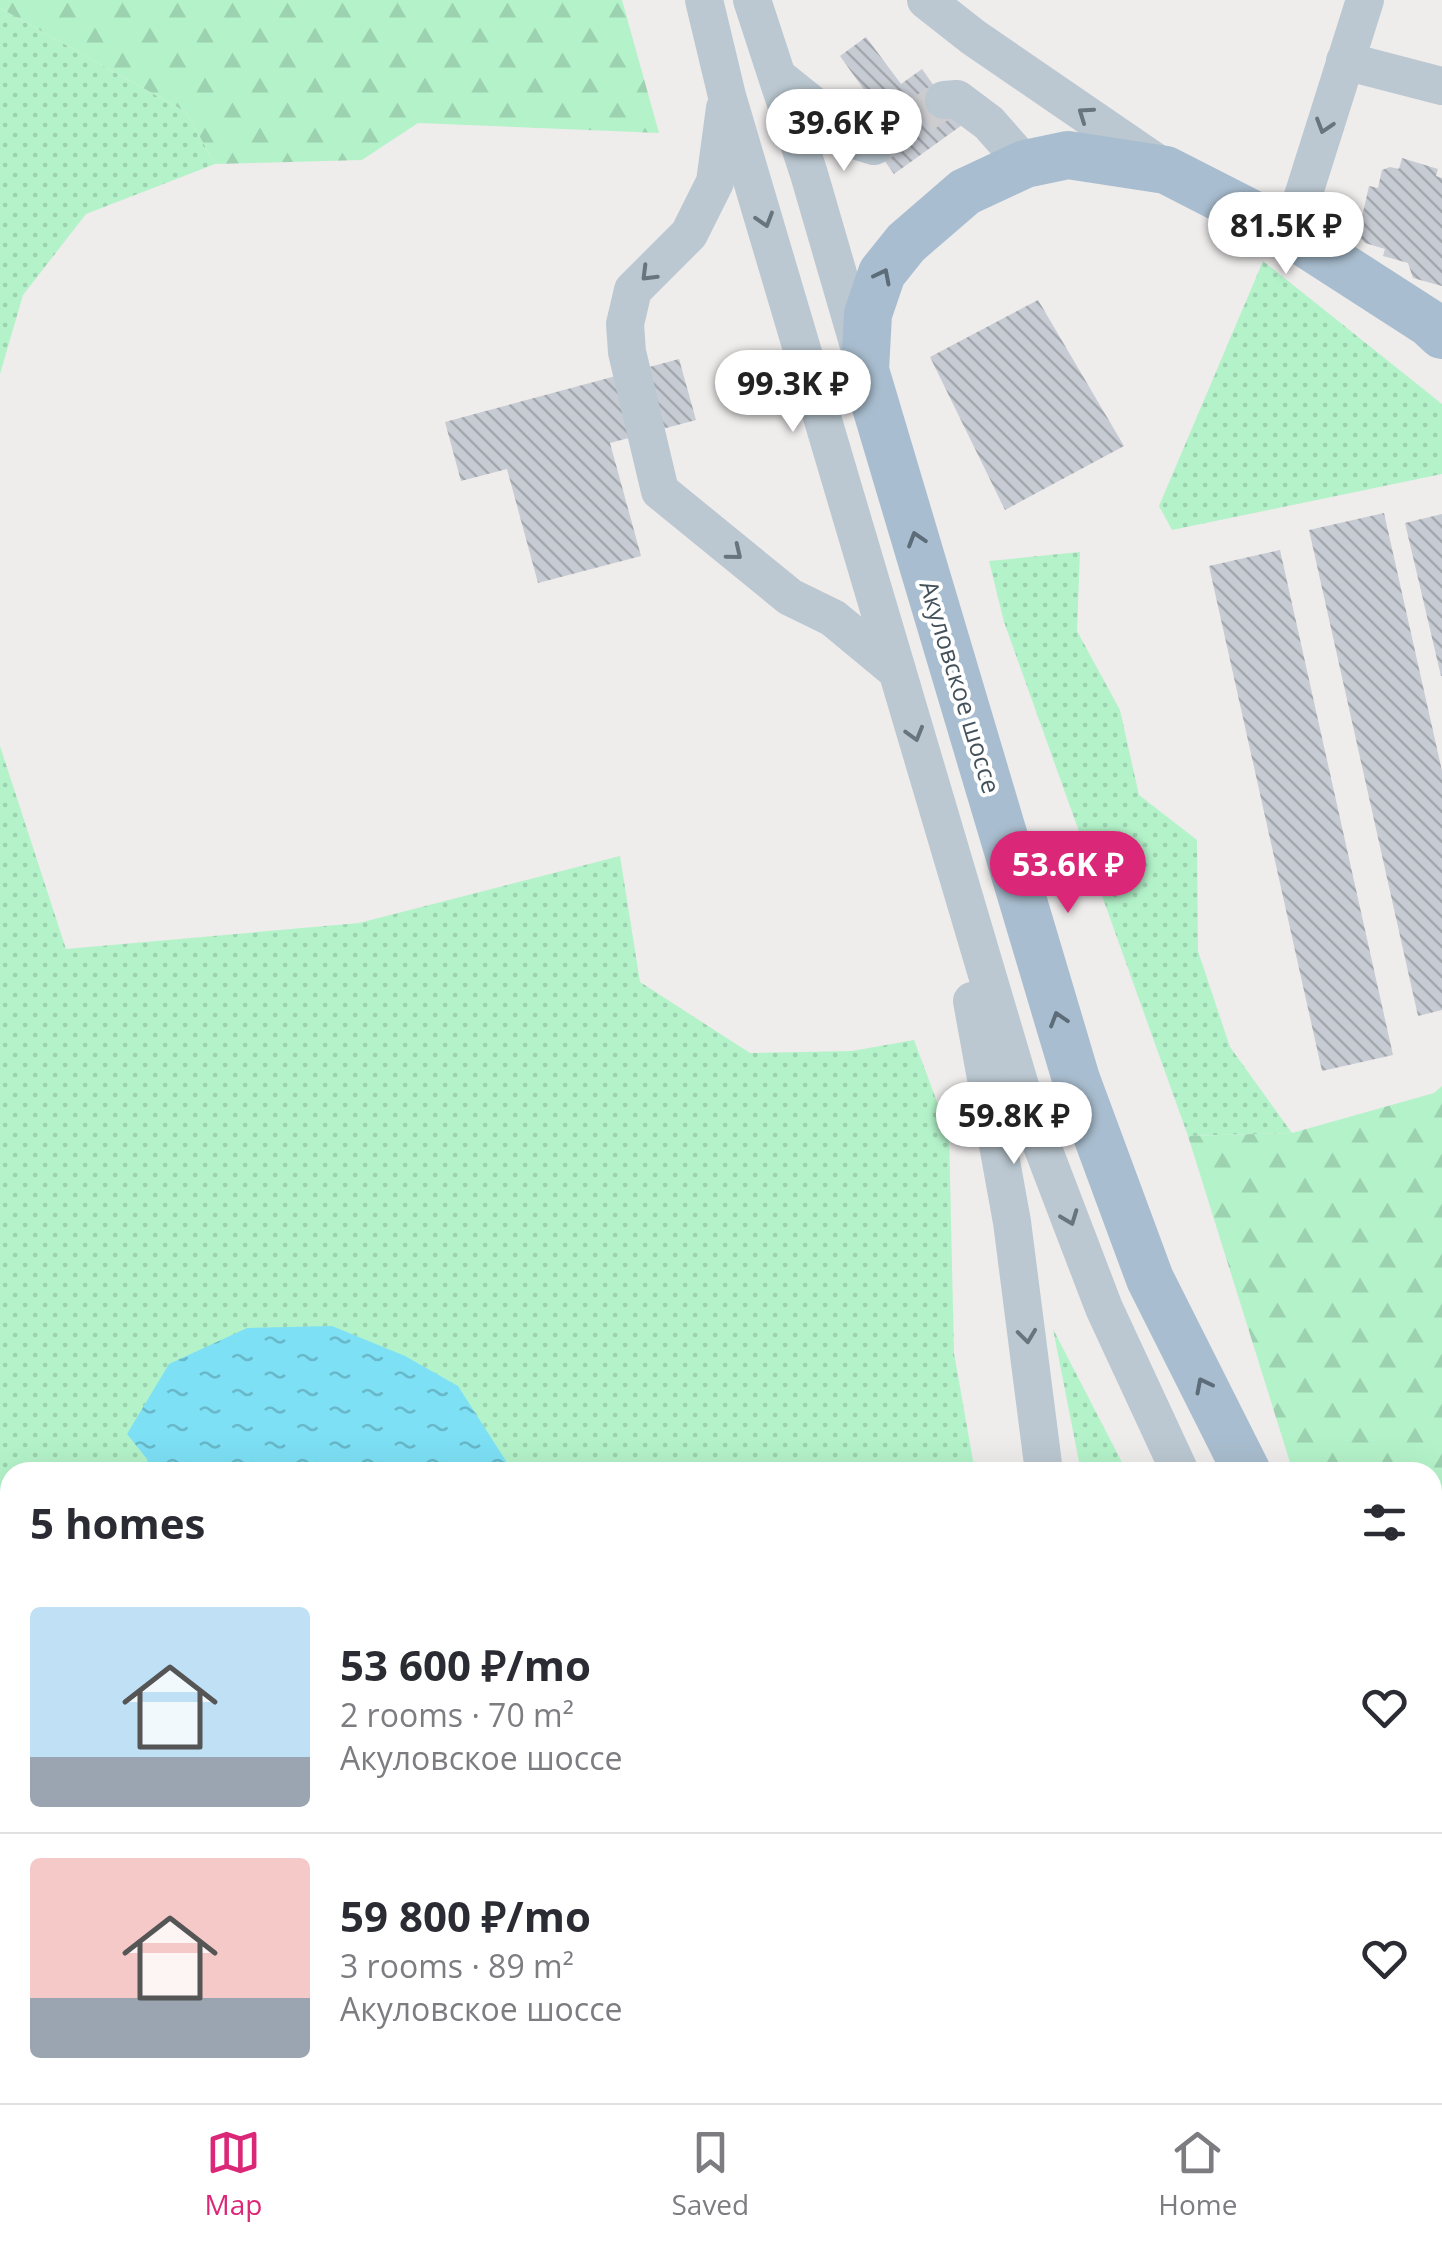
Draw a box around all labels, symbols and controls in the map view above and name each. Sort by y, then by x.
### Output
pin: 39.6K ₽ [752,89,936,174]
text: 39.6K ₽ [788,100,900,143]
one-way arrow [1078,108,1097,126]
one-way arrow [1316,117,1336,134]
pin: 81.5K ₽ [1194,192,1378,277]
text: 81.5K ₽ [1230,203,1342,246]
one-way arrow [753,211,774,228]
one-way arrow [642,263,660,281]
one-way arrow [871,269,890,287]
pin: 99.3K ₽ [701,350,885,435]
text: 99.3K ₽ [737,361,849,404]
one-way arrow [907,532,928,549]
one-way arrow [723,541,741,559]
street label: Акуловское шоссе [912,576,1009,797]
one-way arrow [903,724,924,741]
pin: 53.6K ₽ [976,831,1160,916]
text: 53.6K ₽ [1012,842,1124,885]
one-way arrow [1049,1011,1070,1028]
pin: 59.8K ₽ [922,1082,1106,1167]
text: 59.8K ₽ [958,1093,1070,1136]
one-way arrow [1058,1208,1078,1225]
one-way arrow [1015,1328,1036,1345]
one-way arrow [1196,1378,1216,1396]
text: 5 homes [30,1494,205,1551]
icon: filters [1357,1495,1412,1550]
text: 53 600 ₽/mo [340,1636,591,1693]
icon: home [110,1647,230,1767]
icon: heart [1357,1680,1412,1735]
text: 2 rooms · 70 m² [340,1693,574,1736]
text: Акуловское шоссе [340,1736,622,1779]
text: 59 800 ₽/mo [340,1887,591,1944]
icon: home [110,1898,230,2018]
icon: heart [1357,1931,1412,1986]
text: 3 rooms · 89 m² [340,1944,574,1987]
text: Акуловское шоссе [340,1987,622,2030]
tab: Map [205,2125,262,2223]
tab: Saved [671,2125,749,2223]
tab: Home [1158,2125,1237,2223]

